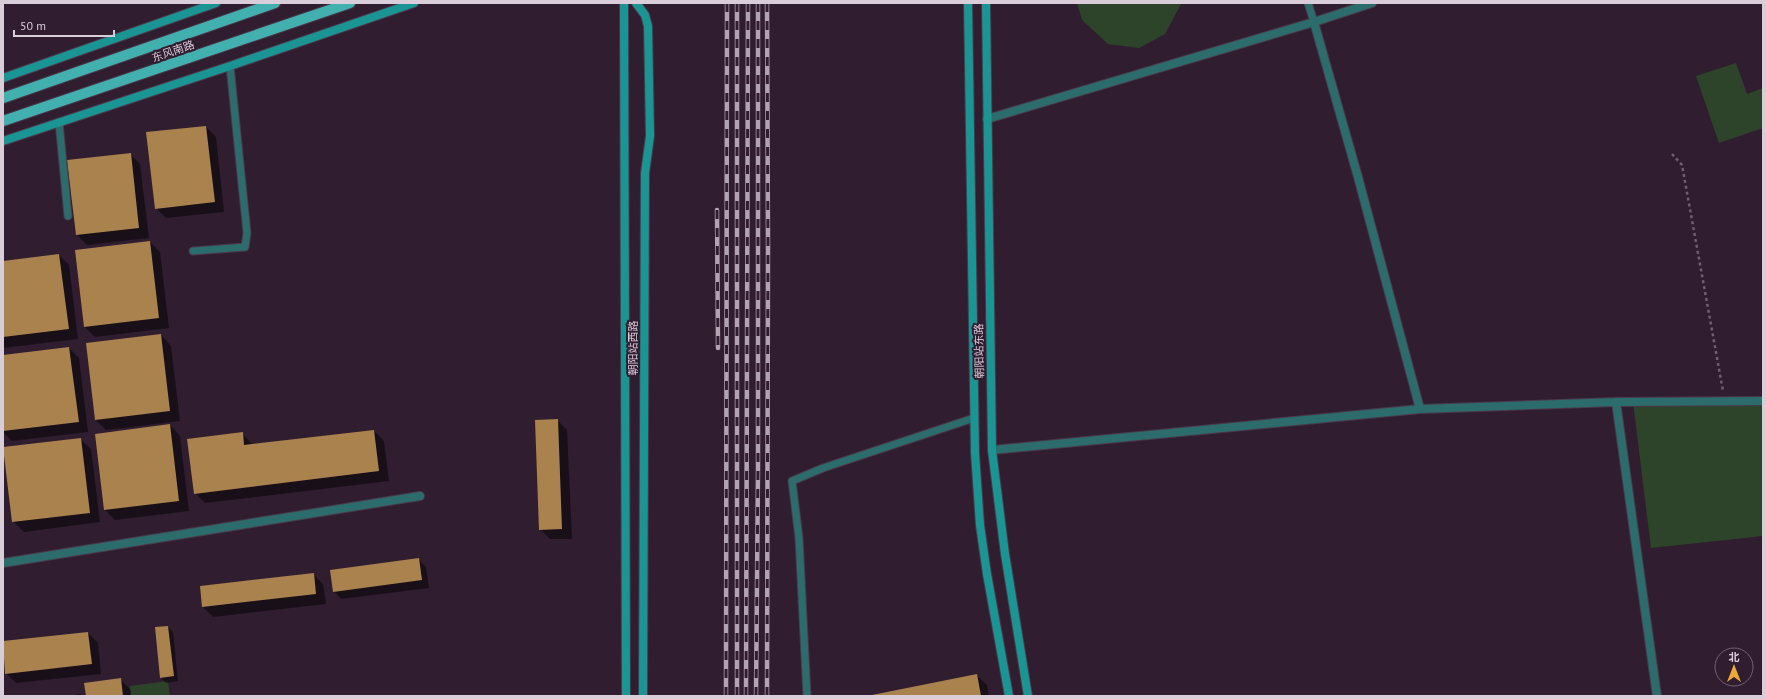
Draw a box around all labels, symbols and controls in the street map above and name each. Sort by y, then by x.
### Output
scale bar [14,12,114,38]
text: 50 m [20,18,46,33]
street label: 东风南路 [150,37,196,65]
street label: 朝阳站西路 [626,321,640,376]
street label: 朝阳站东路 [972,323,986,379]
north arrow [1714,647,1754,687]
text: 北 [1729,650,1740,664]

